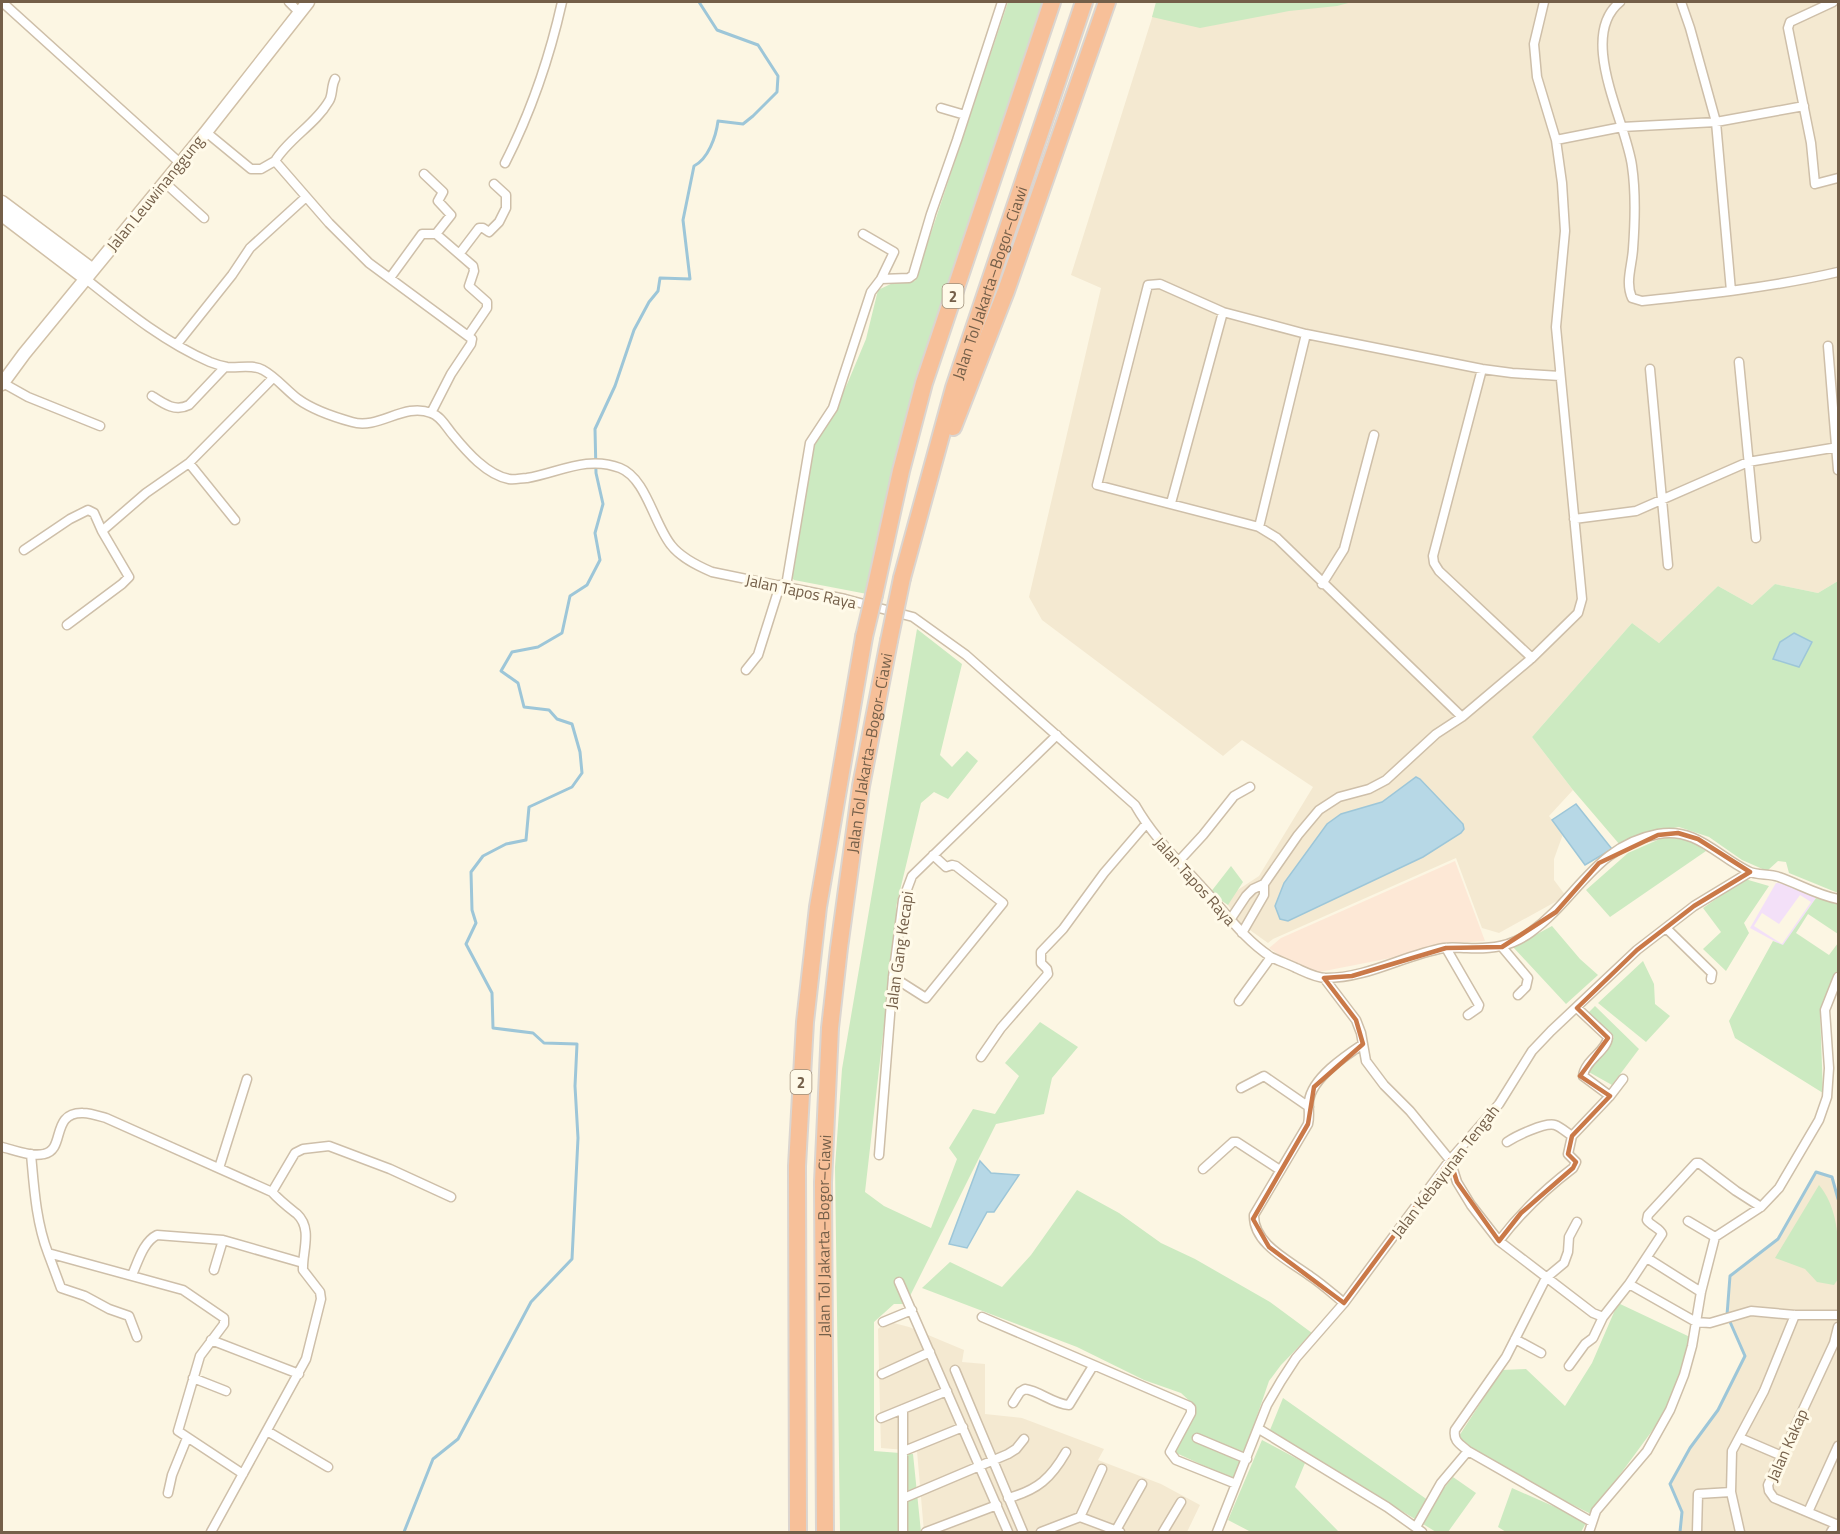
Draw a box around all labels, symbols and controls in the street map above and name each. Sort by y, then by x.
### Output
street label: Jalan Leuwinanggung [101,130,209,256]
street label: Jalan Tol Jakarta–Bogor–Ciawi [946,183,1033,383]
road number: 2 [942,284,964,308]
street label: Jalan Tapos Raya [743,568,859,614]
street label: Jalan Tol Jakarta–Bogor–Ciawi [840,651,898,855]
street label: Jalan Tapos Raya [1148,831,1242,931]
street label: Jalan Gang Kecapi [879,890,919,1010]
road number: 2 [790,1070,812,1094]
street label: Jalan Kebayunan Tengah [1385,1099,1505,1243]
street label: Jalan Tol Jakarta–Bogor–Ciawi [811,1134,837,1337]
street label: Jalan Kakap [1760,1405,1814,1485]

